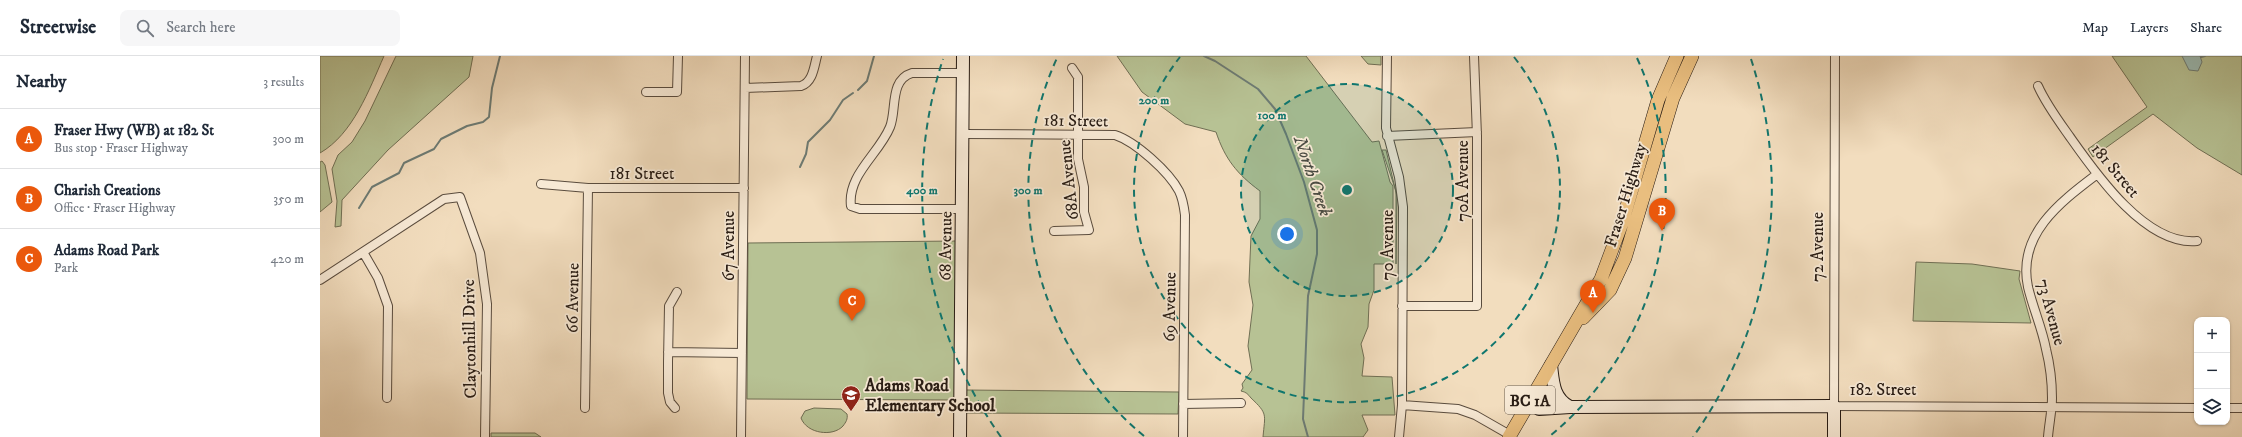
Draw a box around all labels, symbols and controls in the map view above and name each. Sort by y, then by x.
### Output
search box [120,10,400,46]
text: Streetwise [20,16,96,39]
icon: search [134,17,156,39]
text: Search here [166,18,236,37]
text: Map [2082,19,2108,37]
text: Layers [2130,19,2168,37]
text: Share [2190,19,2222,37]
text: Nearby [16,71,66,93]
text: 3 results [263,74,304,90]
text: 200 m [1139,93,1169,108]
text: 100 m [1258,108,1286,123]
street label: 181 Street [1043,109,1109,133]
text: Fraser Hwy (WB) at 182 St [54,121,214,140]
text: A [25,131,33,147]
text: 300 m [273,131,304,147]
water label: North Creek [1288,132,1336,220]
street label: 68A Avenue [1054,139,1084,221]
street label: 181 Street [2086,139,2145,203]
text: Bus stop · Fraser Highway [54,140,188,156]
street label: 70A Avenue [1452,140,1474,222]
street label: Fraser Highway [1600,140,1652,250]
street label: 181 Street [610,163,675,185]
text: Charish Creations [54,181,161,200]
text: 400 m [905,183,938,198]
text: 300 m [1014,183,1042,198]
centre of rings [1340,183,1354,197]
text: B [25,191,33,207]
text: 350 m [273,191,304,207]
pin: B [1649,198,1675,231]
text: Office · Fraser Highway [54,200,175,216]
street label: 70 Avenue [1377,210,1399,280]
street label: 67 Avenue [718,211,740,281]
street label: 68 Avenue [934,211,958,281]
street label: 72 Avenue [1807,212,1829,282]
your location [1277,224,1297,244]
text: Adams Road Park [54,241,159,260]
text: C [25,251,33,267]
text: 420 m [271,251,304,267]
text: Park [54,260,78,276]
street label: 66 Avenue [561,263,585,333]
street label: 69 Avenue [1158,272,1182,342]
street label: 73 Avenue [2032,277,2070,348]
street label: Claytonhill Drive [458,279,482,399]
pin: A [1580,280,1606,313]
pin: C [839,288,865,321]
map controls [2194,317,2230,425]
button: + [2194,317,2230,353]
button: − [2194,353,2230,389]
place label: Adams Road Elementary School [864,375,996,417]
street label: 182 Street [1850,379,1917,401]
school or university icon: Adams Road Elementary School [840,384,862,412]
road number: BC 1A [1505,386,1555,414]
button: layers [2194,389,2230,425]

